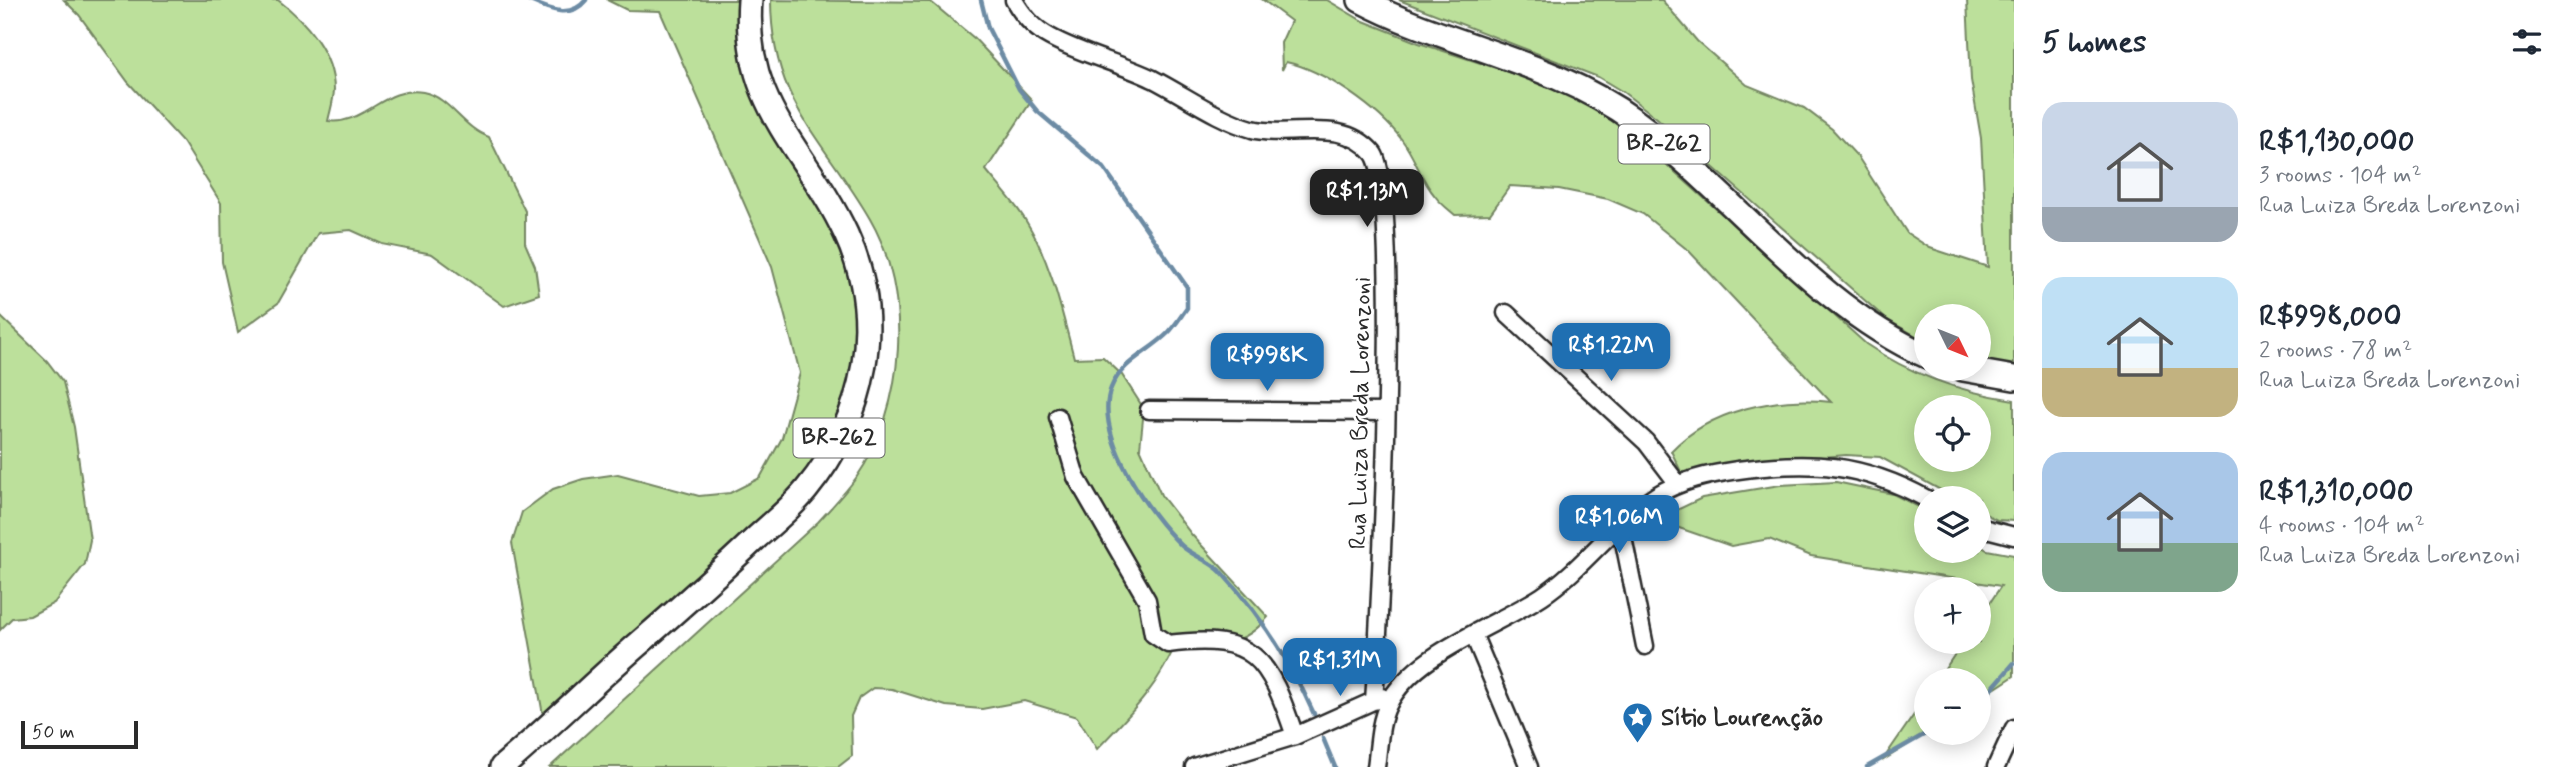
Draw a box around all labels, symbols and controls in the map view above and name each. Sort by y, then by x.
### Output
text: 5 homes [2042,23,2147,62]
icon: filters [2508,23,2546,61]
text: R$1,130,000 [2259,122,2414,161]
road number: BR-262 [1618,125,1710,164]
icon: home [2098,130,2182,214]
text: 3 rooms · 104 m² [2259,161,2422,191]
pin: R$1.13M [1302,170,1432,229]
text: R$1.13M [1326,177,1408,207]
text: Rua Luiza Breda Lorenzoni [2259,191,2520,221]
street label: Rua Luiza Breda Lorenzoni [1343,276,1379,550]
text: R$998,000 [2259,297,2401,336]
north arrow [1914,304,1992,382]
map controls [1914,304,1991,745]
icon: home [2098,305,2182,389]
pin: R$1.22M [1546,324,1676,383]
text: R$1.22M [1568,331,1654,361]
pin: R$998K [1210,334,1324,393]
text: 2 rooms · 78 m² [2259,336,2412,366]
text: R$998K [1227,341,1307,371]
text: Rua Luiza Breda Lorenzoni [2259,366,2520,396]
button: locate [1914,395,1991,472]
road number: BR-262 [794,418,884,458]
text: R$1,310,000 [2259,472,2414,511]
icon: home [2098,480,2182,564]
button: layers [1914,486,1991,563]
pin: R$1.06M [1554,496,1684,555]
text: R$1.06M [1575,503,1663,533]
text: 4 rooms · 104 m² [2259,511,2425,541]
text: Rua Luiza Breda Lorenzoni [2259,541,2520,571]
button: + [1914,577,1991,654]
pin: R$1.31M [1275,638,1405,698]
text: R$1.31M [1299,646,1381,676]
button: − [1914,668,1991,745]
place icon: Sítio Lourenção [1621,701,1655,745]
place label: Sítio Lourenção [1661,703,1823,734]
scale bar [21,718,138,750]
text: 50 m [32,720,75,745]

